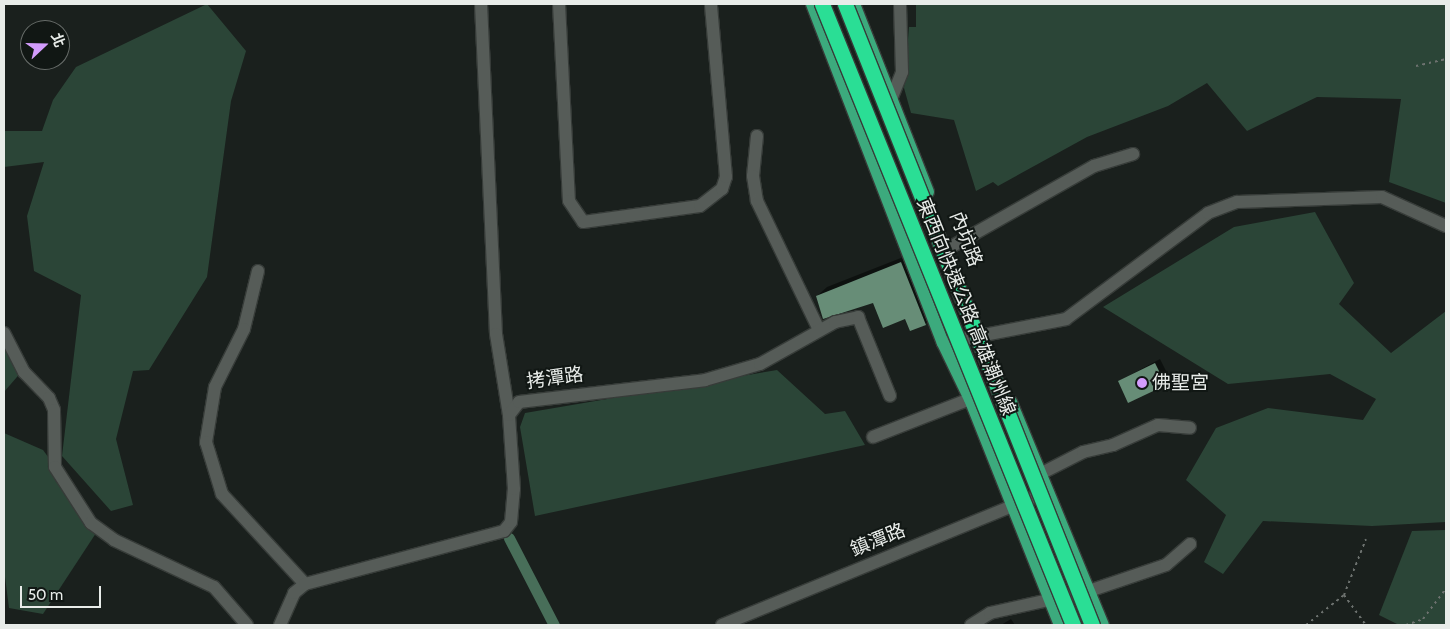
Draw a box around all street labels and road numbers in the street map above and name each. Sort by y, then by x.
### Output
street label: 東西向快速公路 高雄潮州線 [912,195,1020,419]
street label: 內坑路 [945,208,987,270]
street label: 拷潭路 [525,363,585,393]
street label: 鎮潭路 [847,519,909,561]

